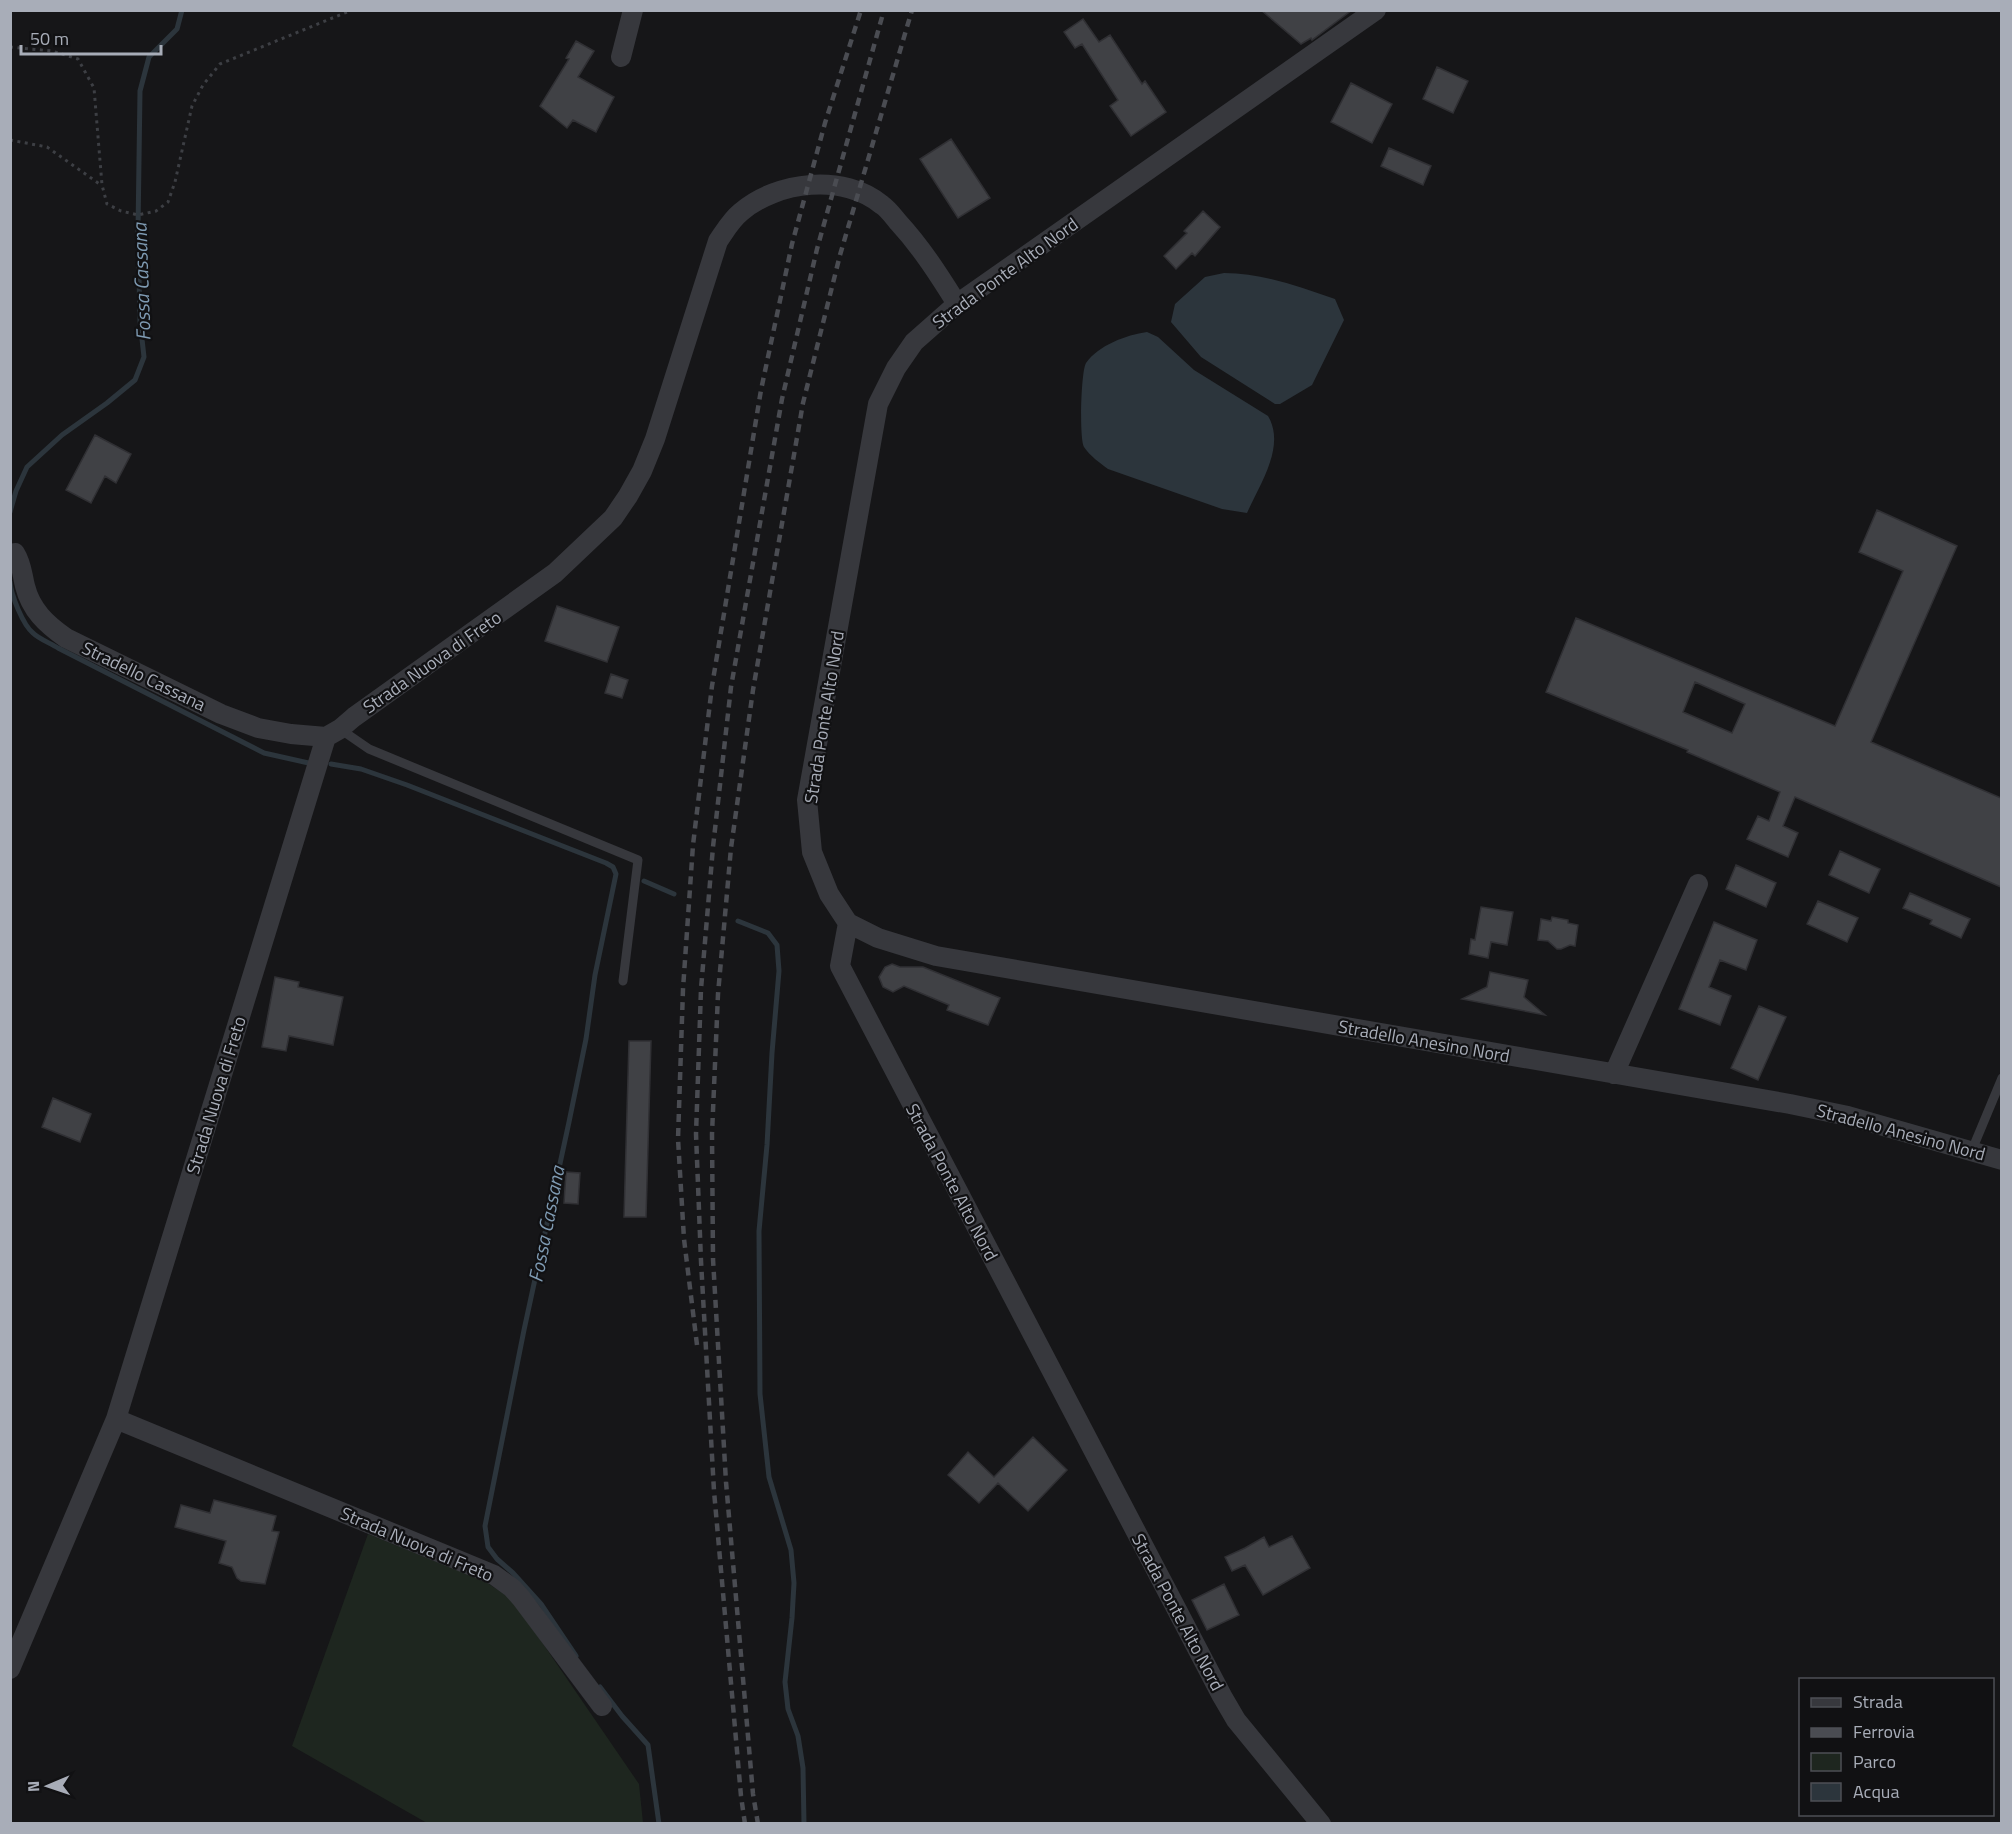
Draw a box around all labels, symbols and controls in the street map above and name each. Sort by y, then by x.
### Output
scale bar [21,18,160,56]
text: 50 m [30,25,69,52]
street label: Strada Ponte Alto Nord [926,211,1084,335]
water label: Fossa Cassana [123,222,159,341]
street label: Strada Nuova di Freto [357,604,507,720]
street label: Strada Ponte Alto Nord [797,629,851,805]
street label: Stradello Cassana [77,634,211,718]
street label: Strada Nuova di Freto [179,1013,253,1177]
street label: Stradello Anesino Nord [1336,1013,1512,1069]
street label: Stradello Anesino Nord [1814,1096,1988,1168]
street label: Strada Ponte Alto Nord [899,1099,1005,1265]
water label: Fossa Cassana [520,1162,573,1285]
street label: Strada Nuova di Freto [336,1500,498,1588]
street label: Strada Ponte Alto Nord [1125,1529,1231,1695]
legend [1799,1678,1994,1816]
text: Strada [1853,1688,1903,1715]
text: Ferrovia [1853,1718,1914,1745]
text: Parco [1853,1748,1896,1775]
north arrow [18,1756,78,1816]
text: Acqua [1853,1778,1899,1805]
text: N [21,1781,45,1792]

